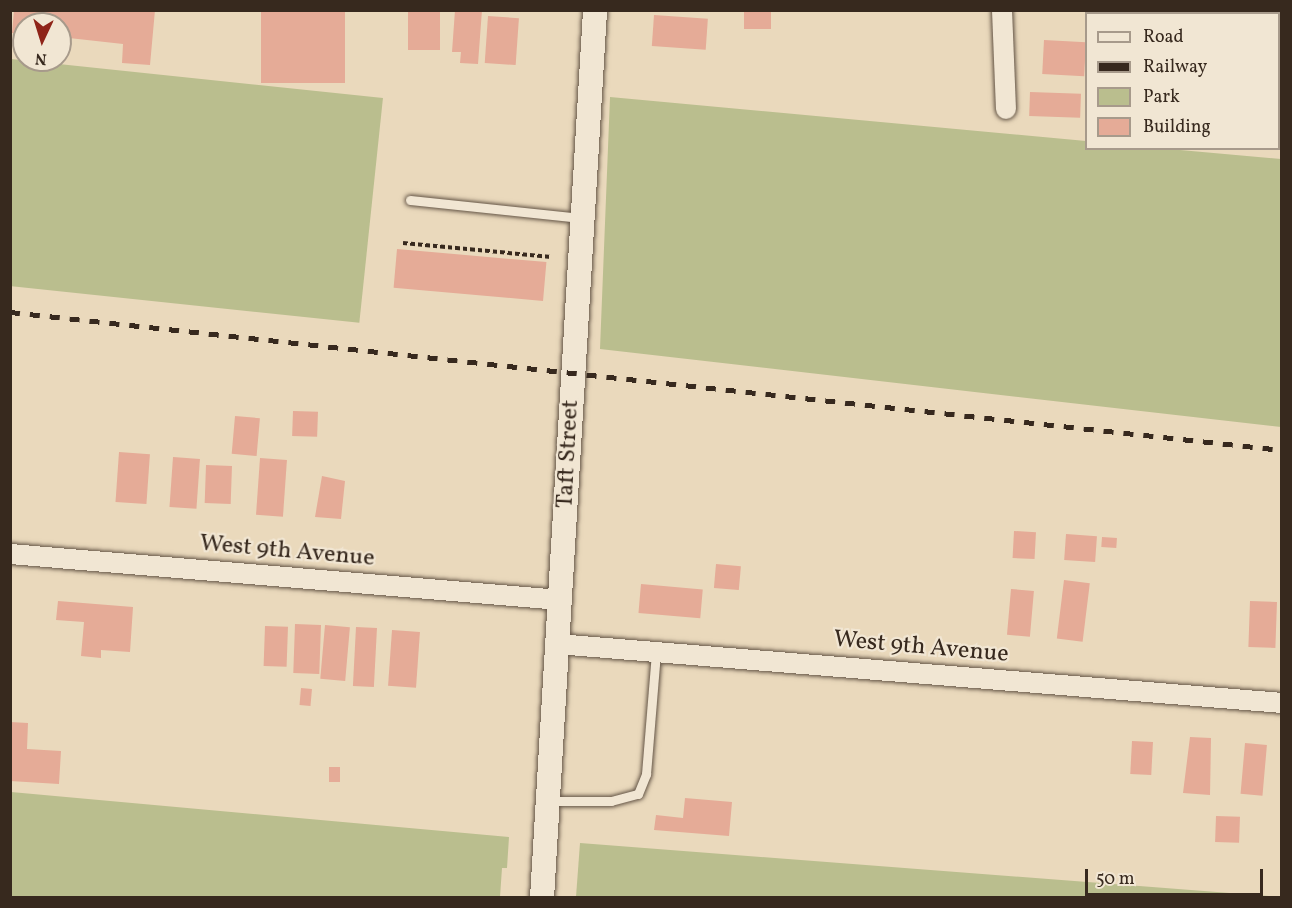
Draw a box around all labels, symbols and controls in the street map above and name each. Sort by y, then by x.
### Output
north arrow [12,12,72,72]
legend [1085,12,1280,150]
text: Road [1143,25,1184,50]
text: N [34,47,47,69]
text: Railway [1143,55,1207,80]
text: Park [1143,85,1180,110]
text: Building [1143,115,1211,140]
street label: Taft Street [552,399,586,509]
street label: West 9th Avenue [198,530,376,574]
street label: West 9th Avenue [832,626,1010,670]
scale bar [1088,857,1266,895]
text: 50 m [1096,867,1135,892]

